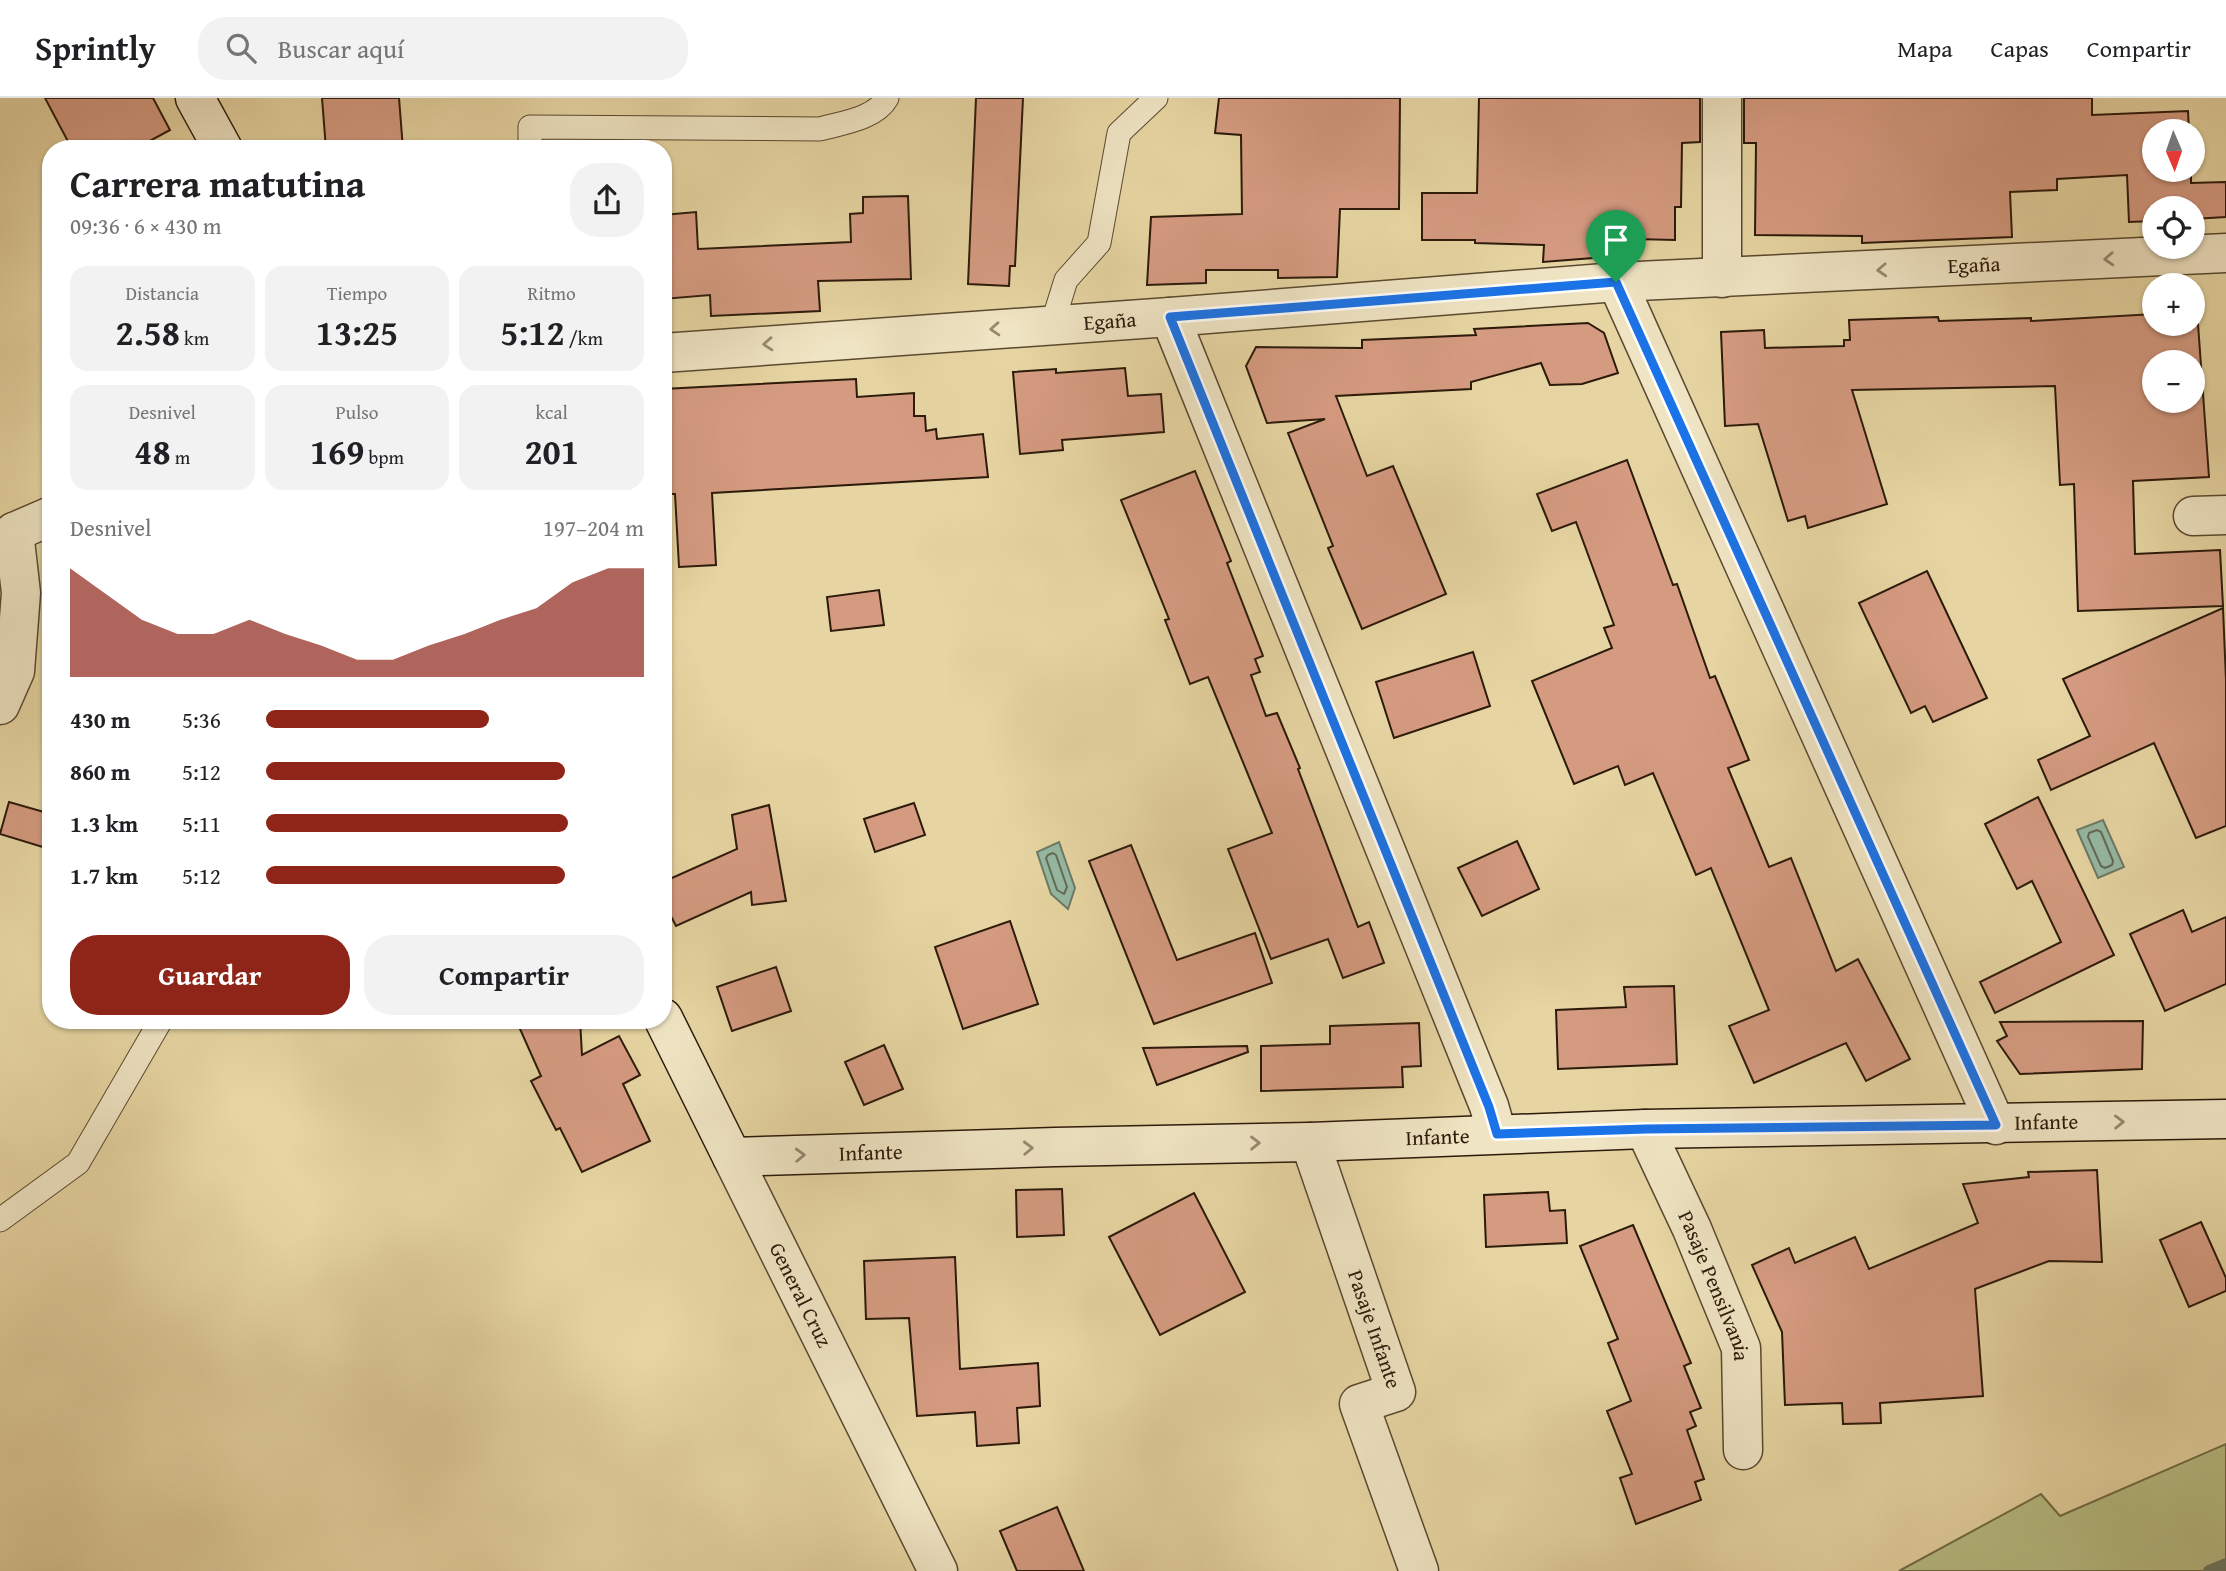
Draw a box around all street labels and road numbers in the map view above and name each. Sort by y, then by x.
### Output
street label: Egaña [1947,248,2001,281]
street label: Egaña [1082,303,1137,338]
street label: Infante [2014,1106,2079,1138]
street label: Infante [1405,1120,1470,1153]
street label: Infante [838,1136,903,1169]
street label: Pasaje Pensilvania [1670,1205,1757,1361]
street label: General Cruz [762,1237,840,1352]
street label: Pasaje Infante [1340,1266,1410,1393]

